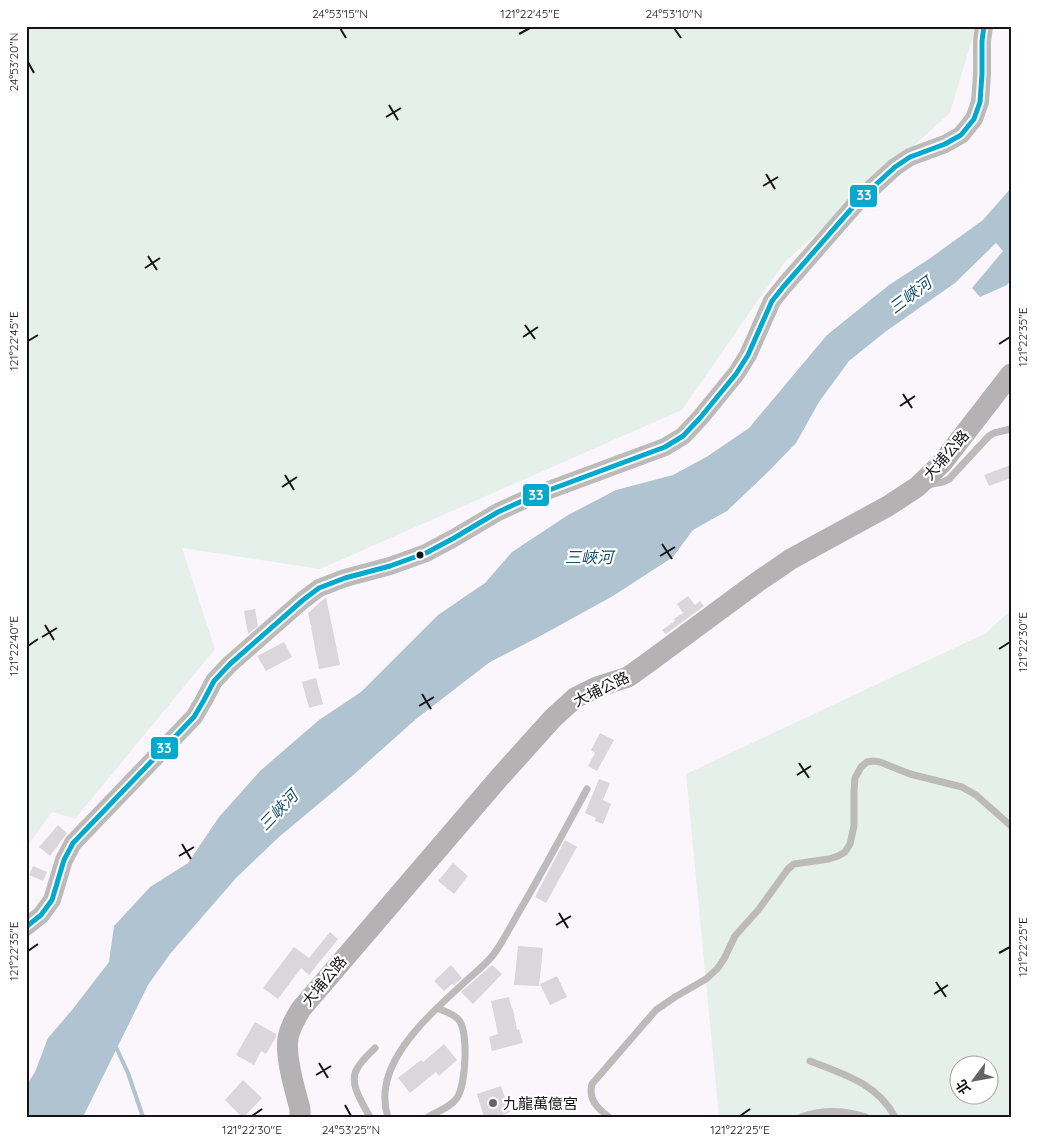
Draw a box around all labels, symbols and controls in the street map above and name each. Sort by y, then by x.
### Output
text: 24°53'15"N [312,6,368,21]
text: 121°22'45"E [500,6,560,21]
text: 24°53'10"N [646,6,702,21]
text: 24°53'20"N [6,32,21,92]
line badge: 33 [849,184,878,208]
text: 33 [856,186,872,204]
water label: 三峽河 [885,271,938,317]
text: 121°22'35"E [1015,307,1030,367]
text: 121°22'45"E [6,311,21,371]
street label: 大埔公路 [919,426,973,484]
line badge: 33 [522,483,550,507]
text: 33 [528,486,544,504]
water label: 三峽河 [565,547,616,567]
unlabelled marker [415,550,425,560]
text: 121°22'30"E [1015,612,1030,672]
text: 121°22'40"E [6,616,21,676]
street label: 大埔公路 [570,667,632,711]
line badge: 33 [150,736,179,760]
text: 33 [156,739,172,757]
water label: 三峽河 [254,784,304,834]
text: 121°22'25"E [1015,917,1030,977]
text: 121°22'35"E [6,921,21,981]
street label: 大埔公路 [297,952,351,1010]
north arrow [950,1056,1000,1106]
text: 北 [952,1076,974,1098]
place label: 九龍萬億宮 [503,1094,578,1113]
marker: 九龍萬億宮 [487,1097,499,1109]
text: 121°22'30"E [222,1122,282,1137]
text: 24°53'25"N [322,1122,380,1137]
text: 121°22'25"E [710,1122,770,1137]

